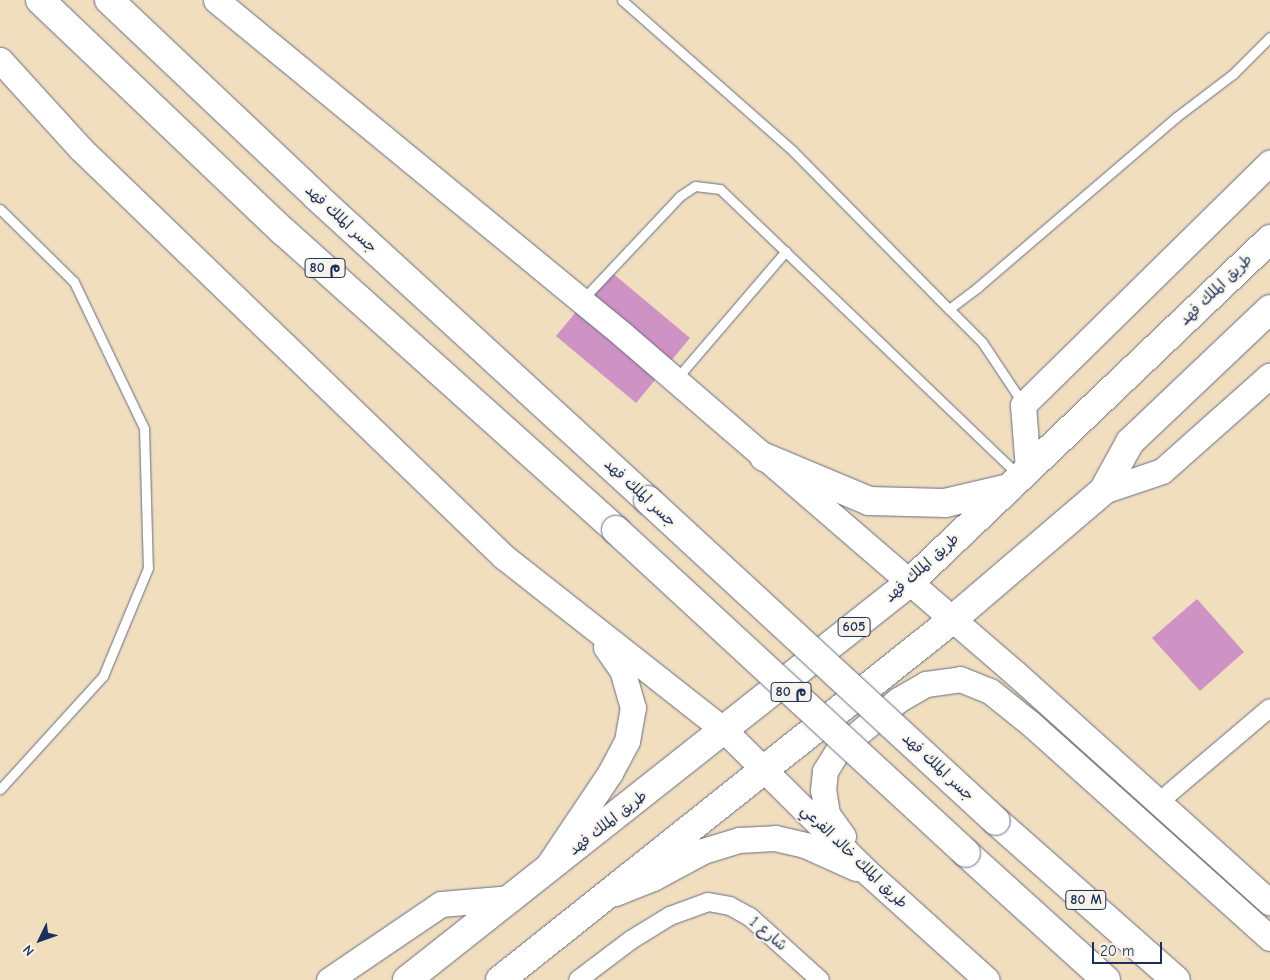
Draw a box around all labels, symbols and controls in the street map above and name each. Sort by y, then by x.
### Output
street label: جسر الملك فهد [301,181,381,257]
street label: طريق الملك فهد [1176,251,1256,329]
road number: م 80 [304,256,346,280]
street label: جسر الملك فهد [600,455,680,531]
street label: طريق الملك فهد [881,530,963,606]
road number: 605 [836,616,872,638]
road number: م 80 [770,680,812,704]
street label: جسر الملك فهد [898,729,978,805]
street label: طريق الملك فهد [565,787,651,859]
street label: طريق الملك خالد الفرعي [797,801,911,913]
road number: 80 M [1065,888,1107,912]
street label: شارع 1 [746,913,790,955]
north arrow [15,915,65,965]
scale bar [1095,932,1165,964]
text: N [19,941,38,959]
text: 20 m [1100,942,1134,960]

